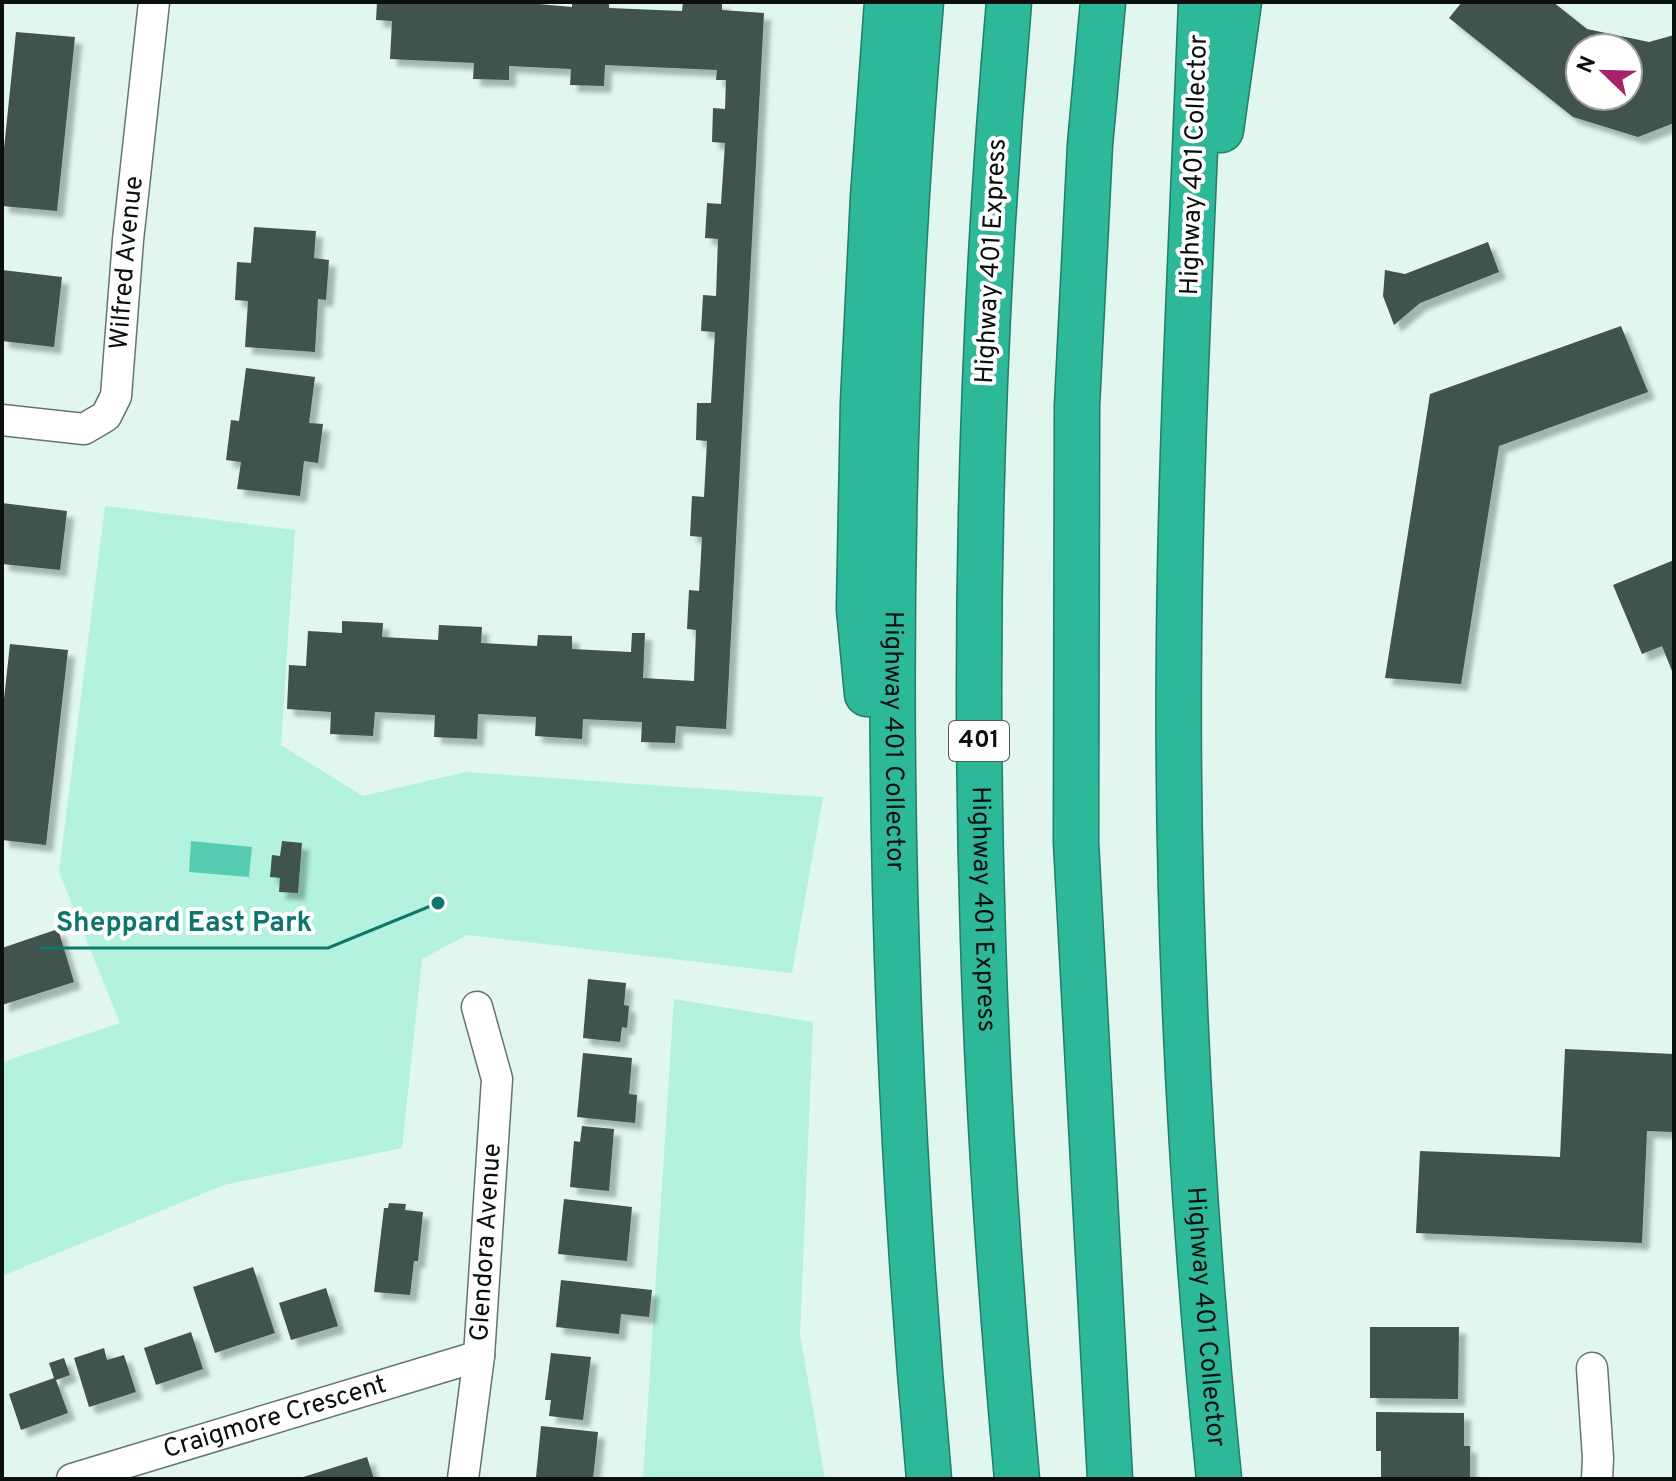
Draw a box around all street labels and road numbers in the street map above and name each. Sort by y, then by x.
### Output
street label: Highway 401 Collector [1174,34,1216,296]
street label: Highway 401 Express [969,137,1015,385]
street label: Wilfred Avenue [103,174,151,351]
street label: Highway 401 Collector [876,611,911,872]
road number: 401 [949,721,1009,761]
street label: Highway 401 Express [963,786,1003,1033]
street label: Glendora Avenue [463,1142,509,1342]
street label: Highway 401 Collector [1178,1186,1232,1448]
street label: Craigmore Crescent [159,1368,391,1467]

